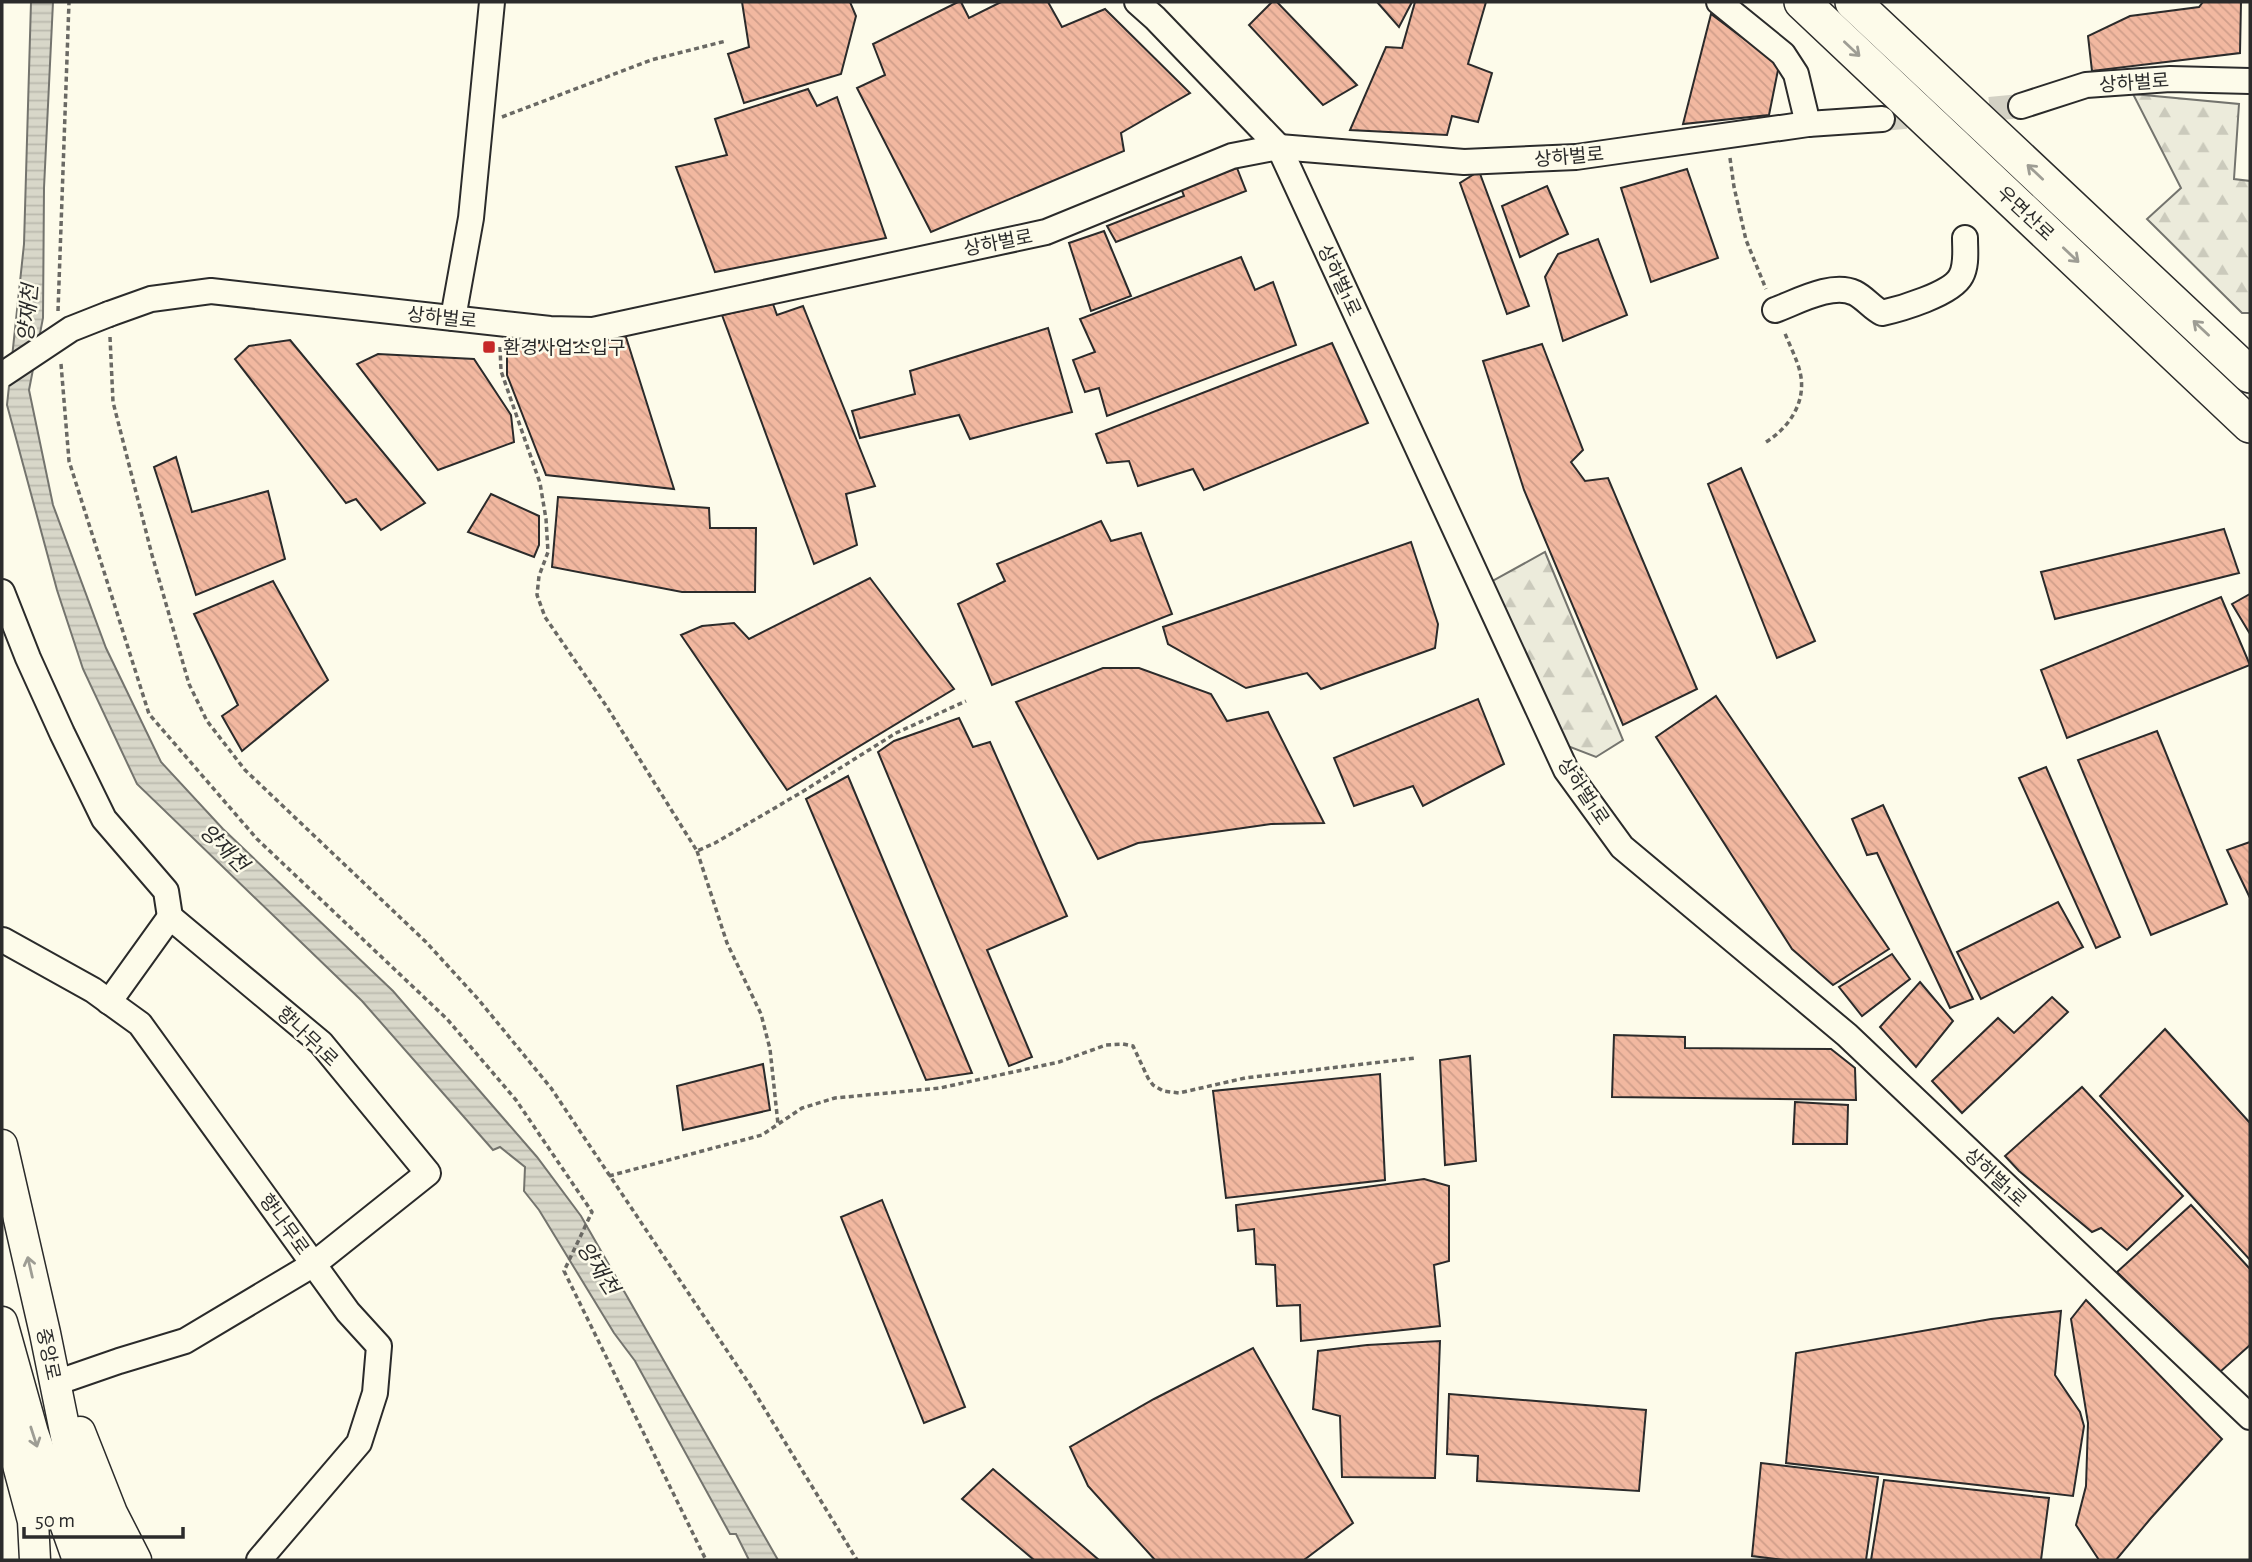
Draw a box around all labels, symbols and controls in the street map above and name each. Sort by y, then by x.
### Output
one-way arrow [1843,40,1860,57]
street label: 상하벌로 [2098,71,2170,95]
street label: 상하벌로 [1533,144,1605,170]
one-way arrow [2027,164,2044,181]
street label: 우면산로 [1993,183,2058,245]
street label: 상하벌로 [962,226,1034,259]
street label: 상하벌1로 [1314,242,1364,319]
one-way arrow [2062,247,2079,264]
water label: 양재천 [15,281,42,343]
street label: 상하벌로 [406,304,478,332]
one-way arrow [2192,320,2210,336]
place label: 환경사업소입구 [503,338,625,358]
marker: 환경사업소입구 [481,339,497,355]
street label: 상하벌1로 [1554,754,1613,829]
water label: 양재천 [196,820,254,878]
street label: 향나무1로 [273,1003,342,1070]
street label: 상하벌1로 [1961,1144,2030,1211]
street label: 향나무로 [256,1190,313,1259]
water label: 양재천 [573,1238,624,1301]
one-way arrow [23,1256,36,1279]
street label: 중앙로 [33,1326,63,1382]
one-way arrow [29,1425,41,1447]
scale bar [24,1496,184,1540]
text: 50 m [35,1510,75,1531]

